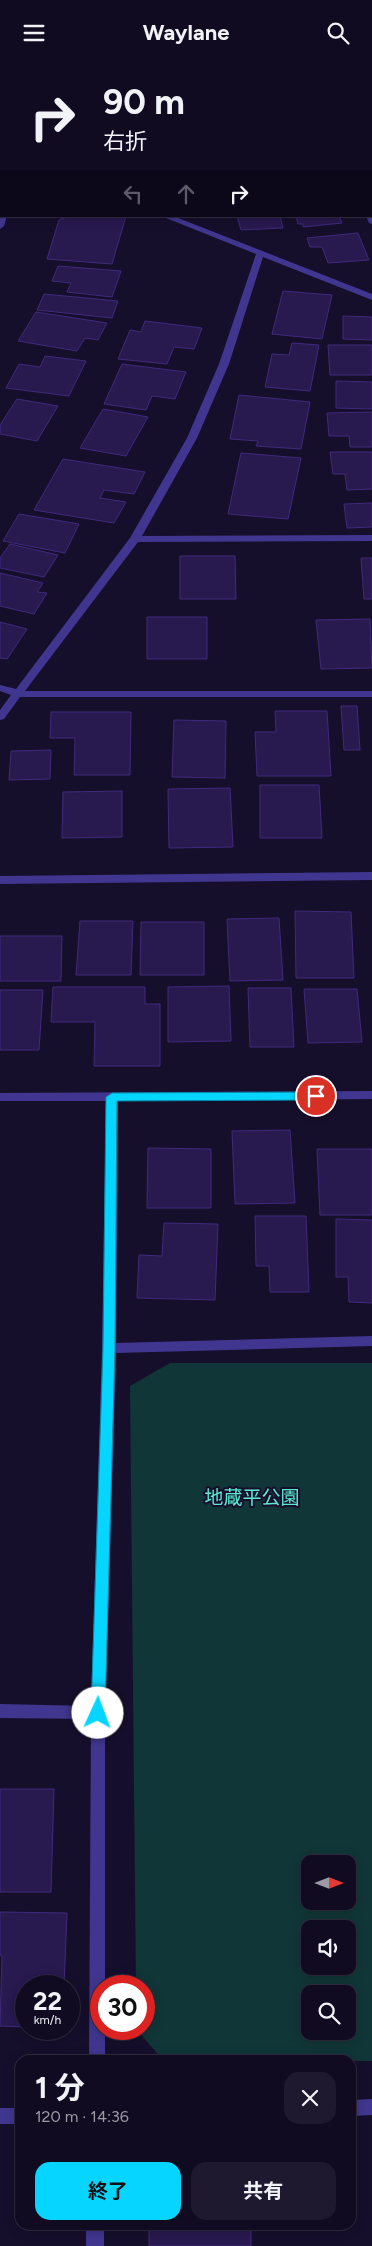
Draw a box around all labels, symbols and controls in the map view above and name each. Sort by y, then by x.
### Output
icon: menu [20,19,48,47]
text: Waylane [143,19,229,46]
icon: search [324,19,352,47]
text: 90 m [103,81,185,123]
icon: right [20,85,85,150]
text: 右折 [103,128,147,155]
icon: left [119,180,147,208]
icon: ahead [172,180,200,208]
icon: right [225,180,253,208]
pin [295,1075,337,1117]
icon: arrive [302,1082,330,1110]
park label: 地蔵平公園 [204,1486,300,1509]
position arrow [71,1686,123,1738]
north arrow [301,1855,356,1910]
map controls [301,1855,356,2040]
button: sound [301,1920,356,1975]
speed limit sign: 30 [90,1975,155,2040]
button: search [301,1985,356,2040]
text: 22 [33,1986,62,2016]
text: km/h [34,2013,61,2027]
text: 1 分 [35,2069,85,2106]
button: close [284,2072,336,2124]
text: 120 m · 14:36 [35,2107,129,2126]
button: 終了 [35,2162,181,2220]
button: 共有 [191,2162,336,2220]

